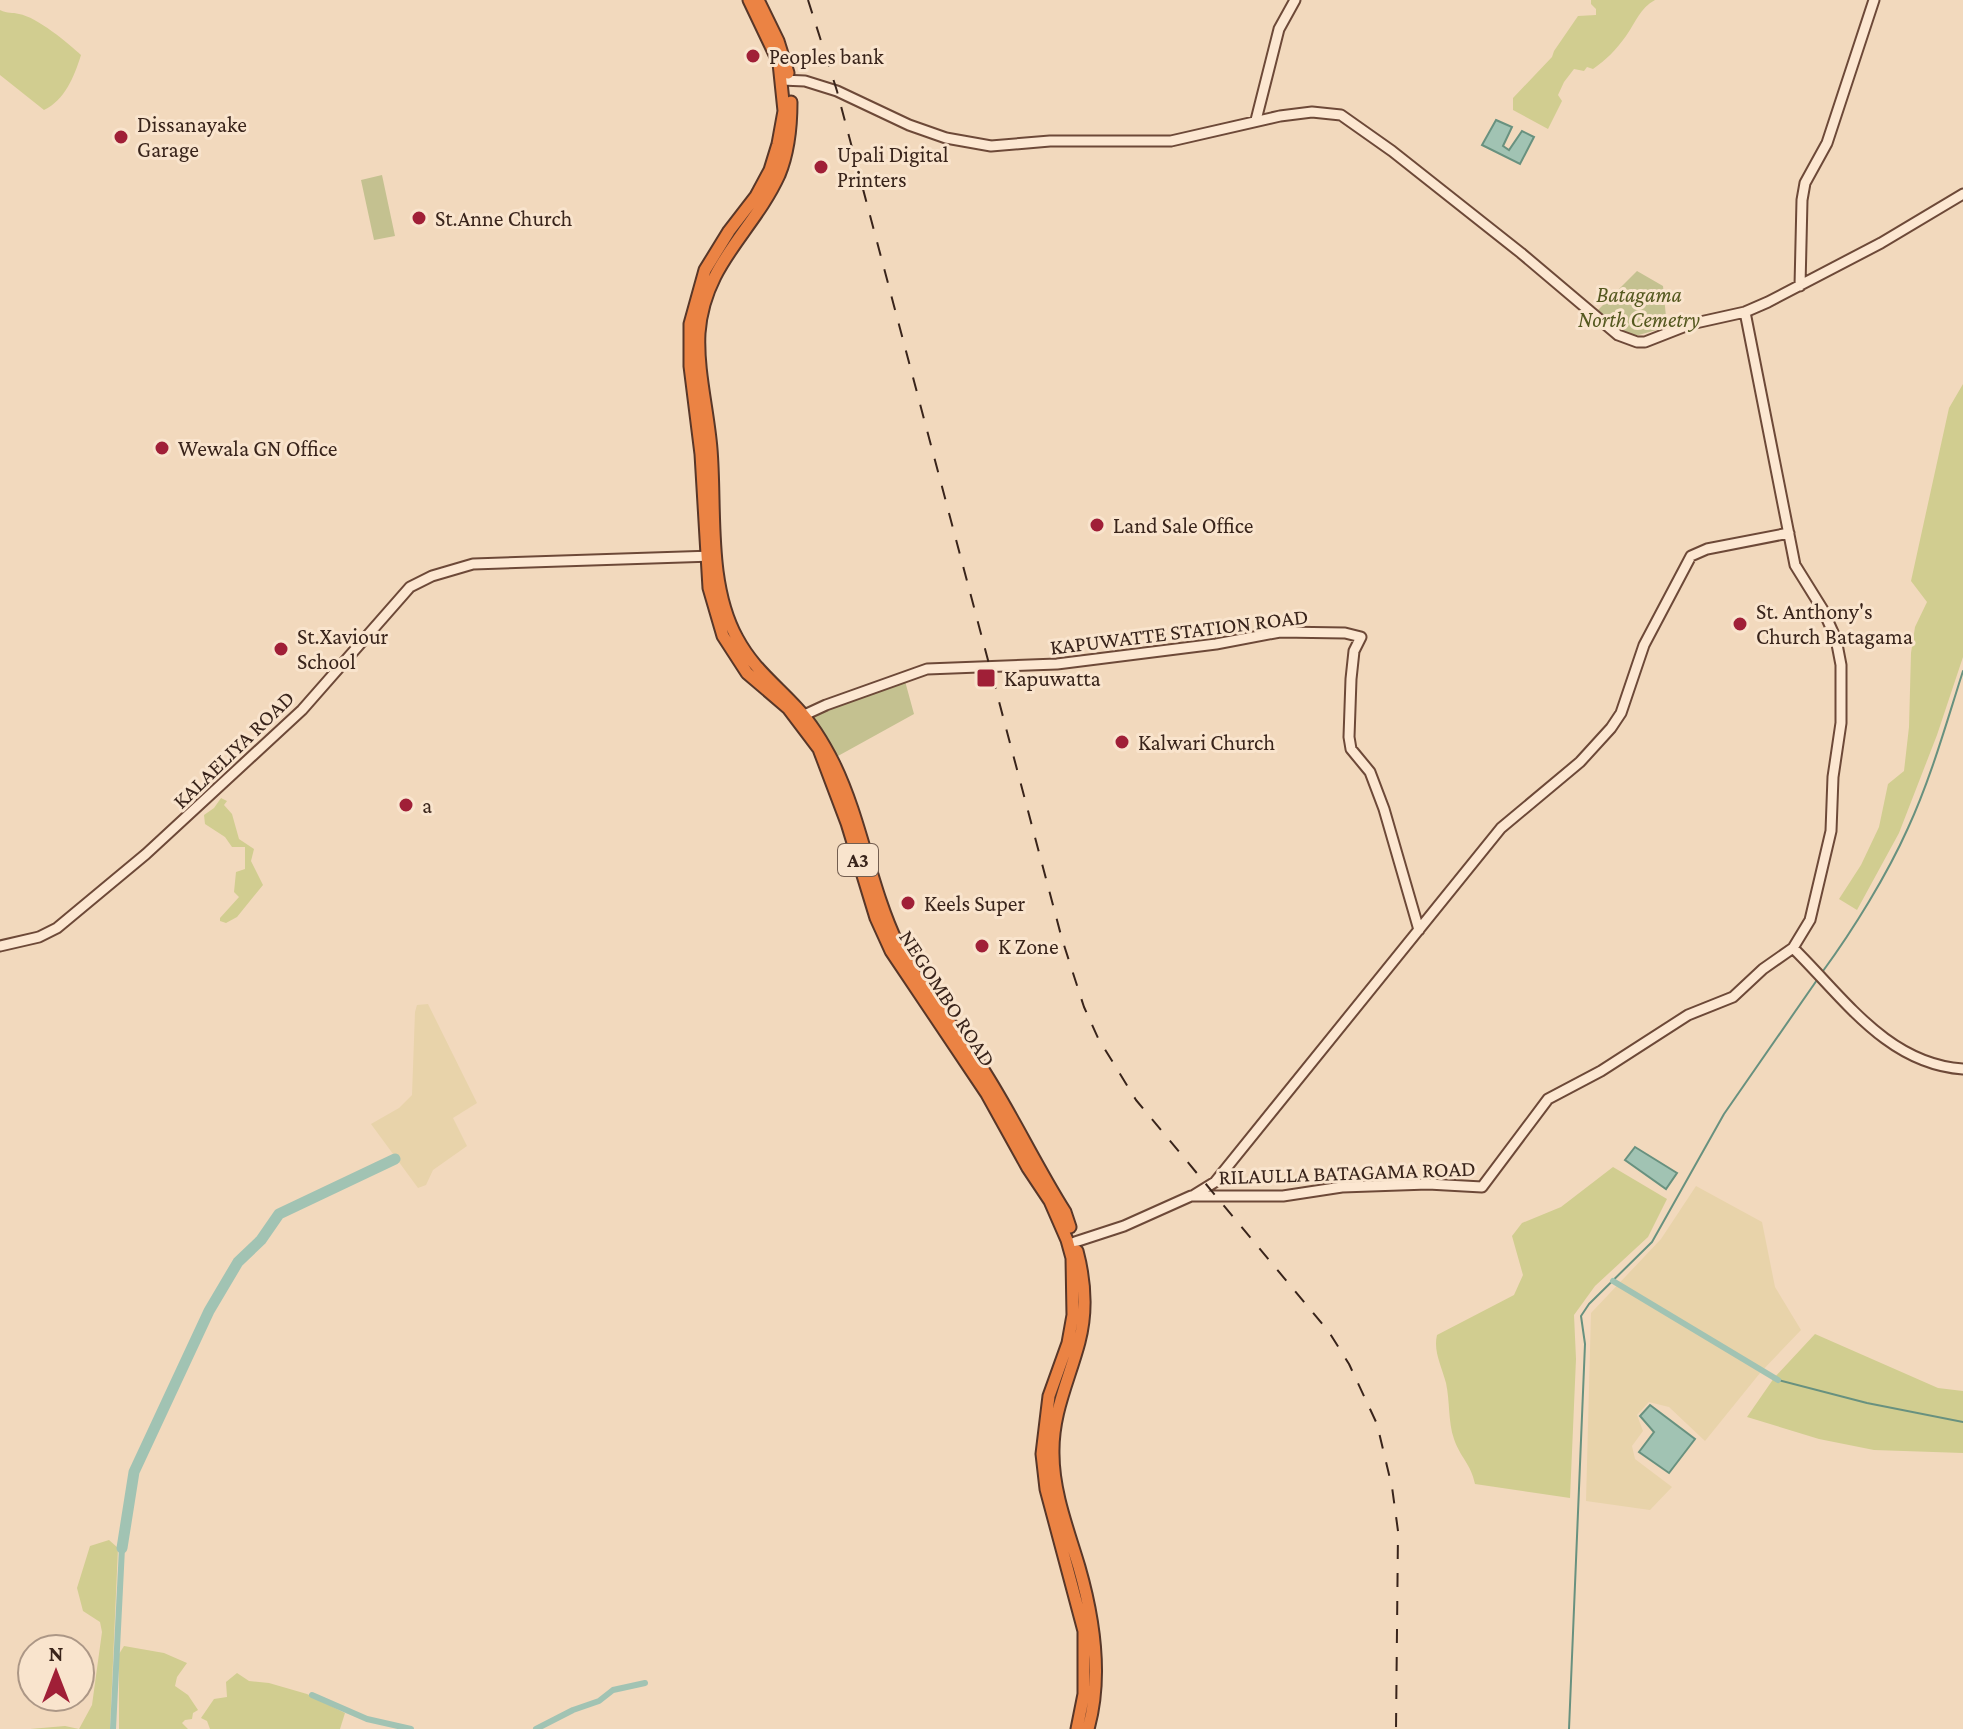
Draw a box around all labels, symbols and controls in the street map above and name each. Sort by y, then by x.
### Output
place label: Peoples bank [769,44,884,69]
marker: Peoples bank [744,47,762,65]
place label: Dissanayake Garage [137,112,247,162]
marker: Dissanayake Garage [112,128,130,146]
place label: Upali Digital Printers [837,142,949,192]
marker: Upali Digital Printers [812,158,830,176]
place label: St.Anne Church [435,206,572,231]
marker: St.Anne Church [410,209,428,227]
park label: Batagama North Cemetry [1578,282,1700,332]
place label: Wewala GN Office [178,436,337,461]
marker: Wewala GN Office [153,439,171,457]
place label: Land Sale Office [1113,513,1253,538]
marker: Land Sale Office [1088,516,1106,534]
place label: St. Anthony's Church Batagama [1756,599,1913,649]
street label: KAPUWATTE STATION ROAD [1049,603,1310,660]
marker: St. Anthony's Church Batagama [1731,615,1749,633]
place label: St.Xaviour School [297,624,389,674]
marker: St.Xaviour School [272,640,290,658]
place label: Kapuwatta [1004,666,1101,691]
marker: Kapuwatta [975,667,997,689]
street label: KALAELIYA ROAD [168,685,299,814]
place label: Kalwari Church [1138,730,1275,755]
marker: Kalwari Church [1113,733,1131,751]
place label: a [422,793,432,818]
marker: a [397,796,415,814]
road number: A3 [838,844,878,876]
place label: Keels Super [924,891,1025,916]
marker: Keels Super [899,894,917,912]
street label: NEGOMBO ROAD [894,925,1001,1071]
place label: K Zone [998,934,1059,959]
marker: K Zone [973,937,991,955]
street label: RILAULLA BATAGAMA ROAD [1218,1156,1476,1189]
north arrow [16,1633,96,1713]
text: N [49,1641,64,1666]

